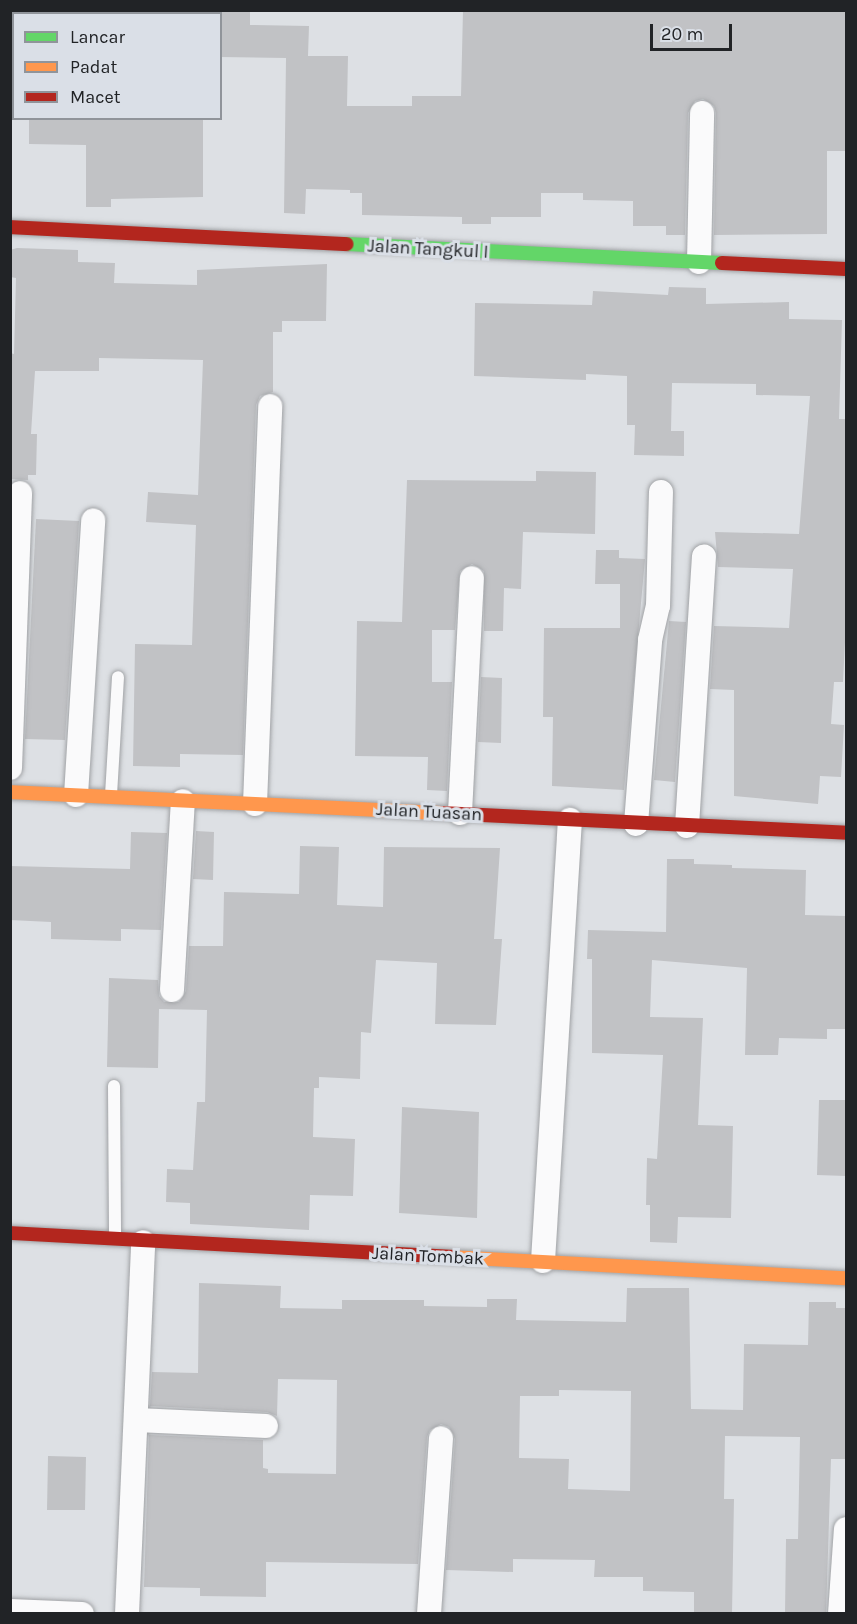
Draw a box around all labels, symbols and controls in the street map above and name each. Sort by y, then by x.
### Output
legend [12,12,222,120]
scale bar [653,12,736,50]
text: 20 m [661,23,703,45]
text: Lancar [70,26,125,48]
text: Padat [70,56,117,78]
text: Macet [70,86,120,108]
street label: Jalan Tangkul I [367,235,489,263]
street label: Jalan Tuasan [375,798,483,826]
street label: Jalan Tombak [371,1242,485,1270]

